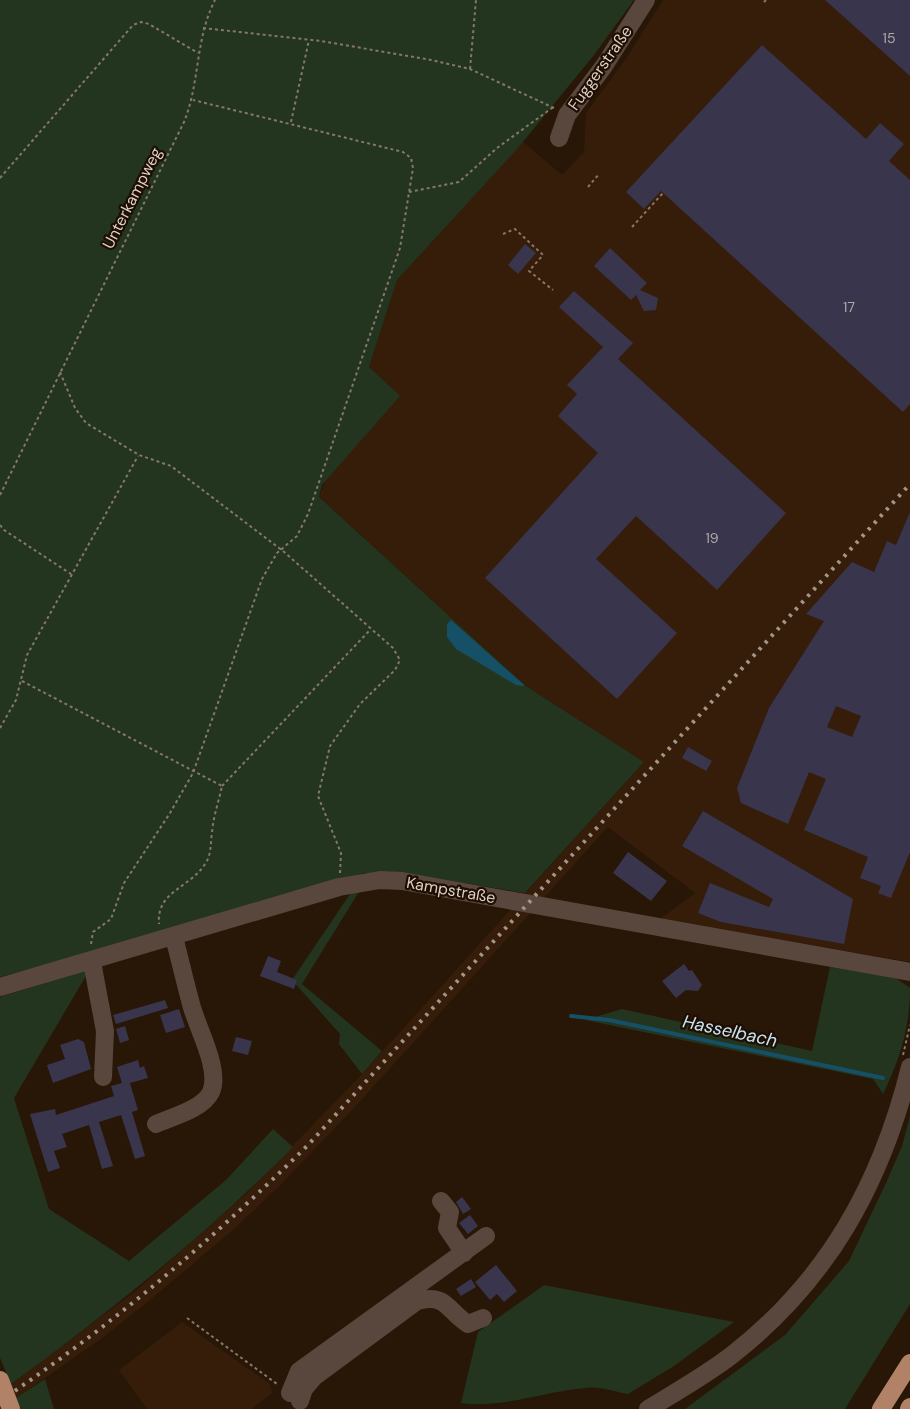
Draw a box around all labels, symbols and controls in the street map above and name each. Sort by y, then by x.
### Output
street label: Fuggerstraße [563,22,637,114]
house number: 15 [883,29,895,47]
street label: Unterkampweg [97,144,167,252]
house number: 17 [843,298,855,316]
house number: 19 [705,529,719,547]
street label: Kampstraße [405,872,497,908]
water label: Hasselbach [680,1009,780,1053]

